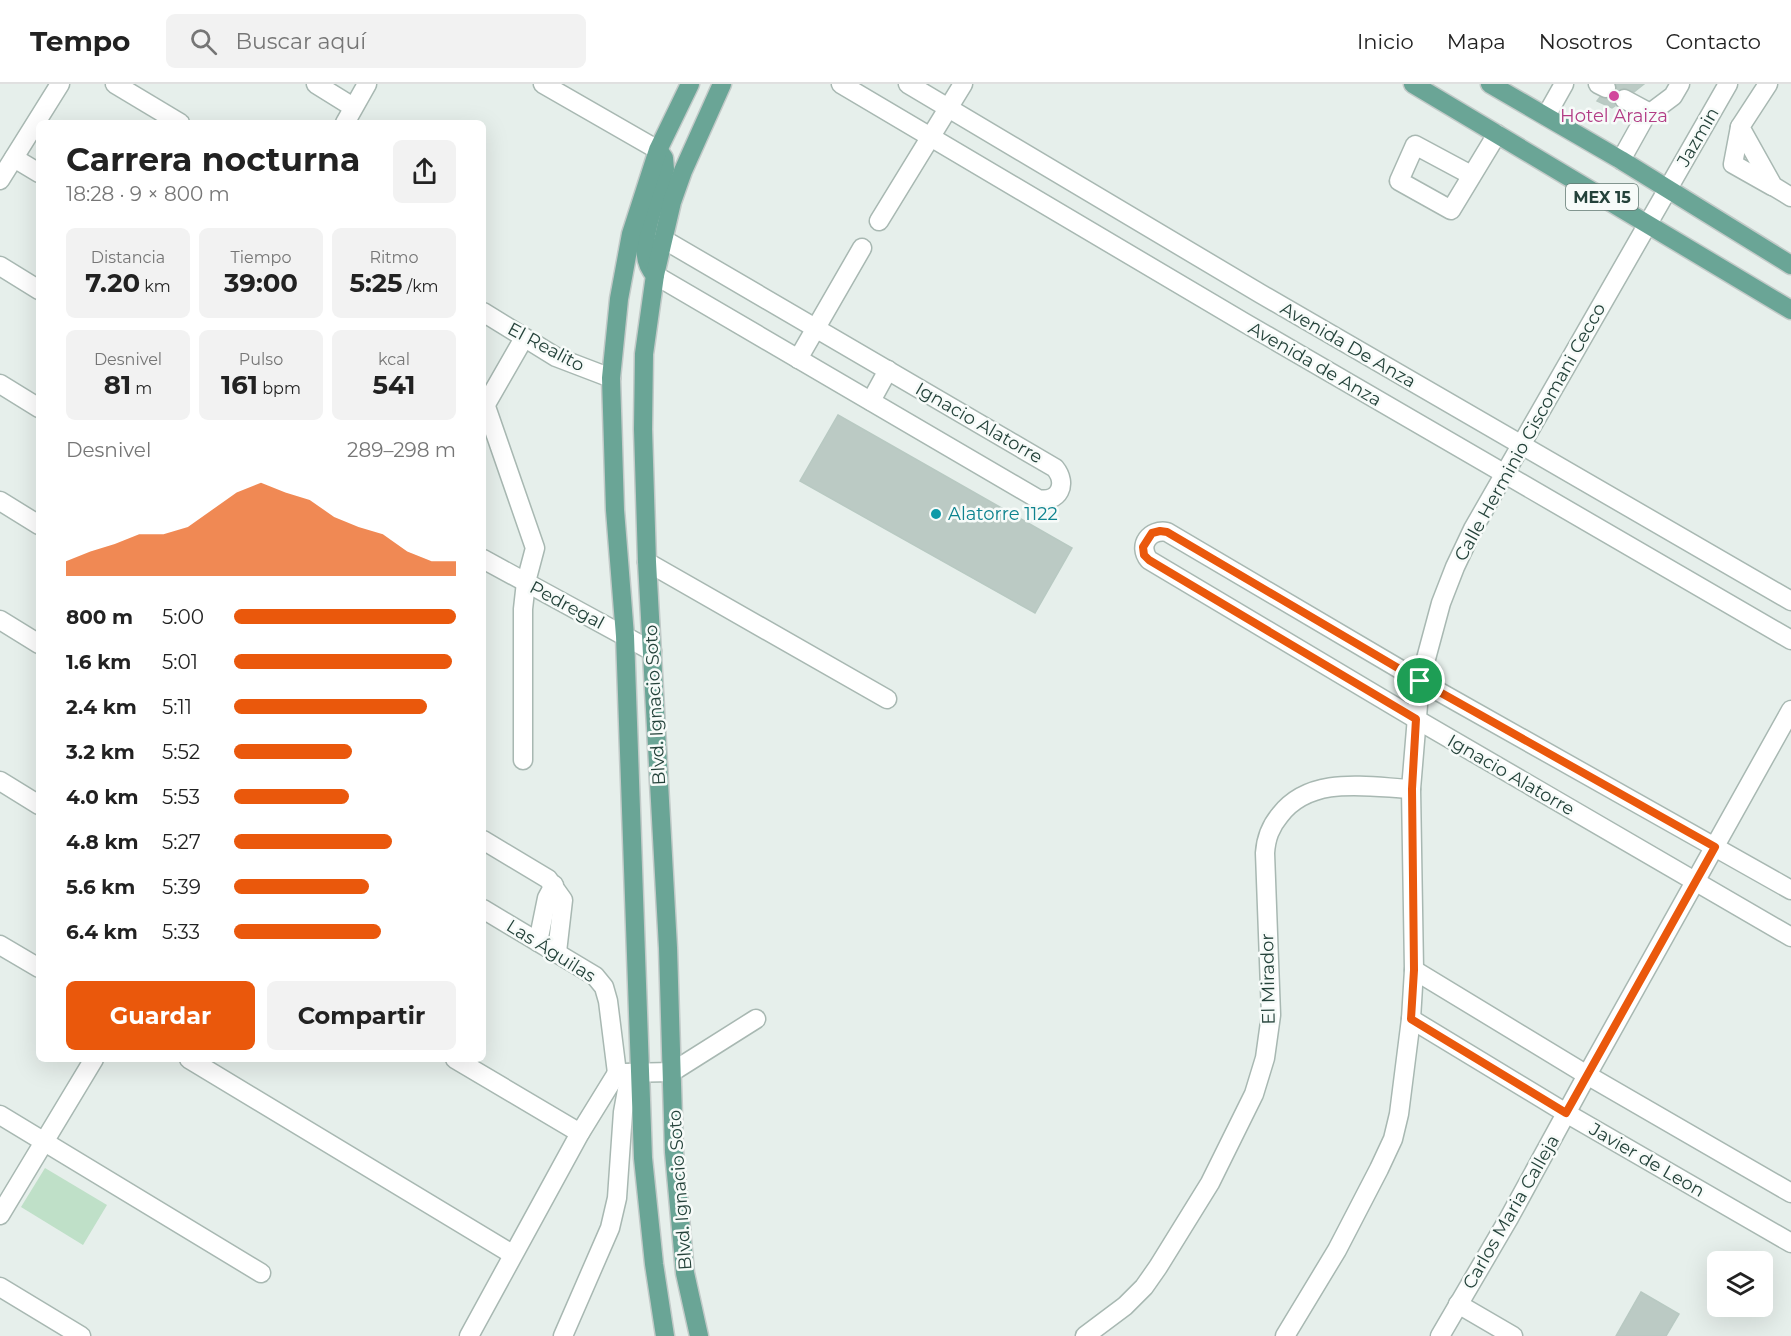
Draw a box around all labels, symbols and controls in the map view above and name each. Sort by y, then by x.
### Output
search box [166,14,586,68]
text: Tempo [30,24,130,58]
icon: search [187,25,220,58]
text: Buscar aquí [235,28,366,55]
text: Inicio [1357,29,1414,54]
text: Mapa [1447,29,1506,54]
text: Nosotros [1539,29,1632,54]
text: Contacto [1665,29,1761,54]
marker: Hotel Araiza [1607,89,1621,103]
street label: Jazmin [1672,103,1724,171]
place label: Hotel Araiza [1560,105,1668,127]
text: Carrera nocturna [66,139,360,179]
button: share [393,140,456,203]
text: 18:28 · 9 × 800 m [66,182,230,206]
road number: MEX 15 [1566,184,1638,210]
text: Distancia [91,248,165,267]
text: Tiempo [230,248,292,267]
text: Ritmo [369,248,419,267]
text: 7.20 [85,267,140,299]
text: 39:00 [224,267,298,299]
text: 5:25 [349,267,403,299]
text: km [140,277,171,296]
text: /km [403,277,439,296]
street label: Avenida De Anza [1276,297,1420,393]
street label: Calle Herminio Ciscomani Cecco [1450,299,1610,565]
street label: Avenida de Anza [1245,317,1385,411]
street label: El Realito [504,318,588,376]
text: Desnivel [94,350,162,369]
text: Pulso [239,350,283,369]
text: kcal [378,350,410,369]
text: 81 [104,369,131,401]
text: 161 [221,369,258,401]
text: 541 [373,369,415,401]
street label: Ignacio Alatorre [912,378,1047,468]
text: m [131,379,152,398]
text: bpm [258,379,301,398]
text: Desnivel [66,438,151,462]
text: 289–298 m [347,438,456,462]
place label: Alatorre 1122 [948,503,1058,525]
marker: Alatorre 1122 [929,507,943,521]
street label: Pedregal [526,576,608,634]
text: 800 m [66,605,133,629]
text: 5:00 [162,605,204,629]
street label: Blvd. Ignacio Soto [640,624,670,786]
text: 1.6 km [66,650,131,674]
text: 5:01 [162,650,198,674]
pin [1394,655,1445,706]
icon: arrive [1403,664,1436,697]
text: 2.4 km [66,695,137,719]
text: 5:11 [162,695,192,719]
street label: Ignacio Alatorre [1444,730,1579,820]
text: 3.2 km [66,740,135,764]
text: 5:52 [162,740,200,764]
text: 4.0 km [66,785,138,809]
text: 5:53 [162,785,200,809]
text: 4.8 km [66,830,139,854]
text: 5:27 [162,830,201,854]
text: 5.6 km [66,875,135,899]
text: 5:39 [162,875,201,899]
street label: Las Águilas [502,915,600,987]
text: 6.4 km [66,920,138,944]
text: 5:33 [162,920,200,944]
street label: El Mirador [1256,933,1280,1025]
button: Guardar [66,981,255,1050]
button: Compartir [267,981,456,1050]
street label: Blvd. Ignacio Soto [663,1109,697,1271]
street label: Javier de Leon [1585,1118,1709,1202]
street label: Carlos Maria Calleja [1458,1131,1564,1293]
map controls [1707,1251,1773,1317]
button: layers [1707,1251,1773,1317]

